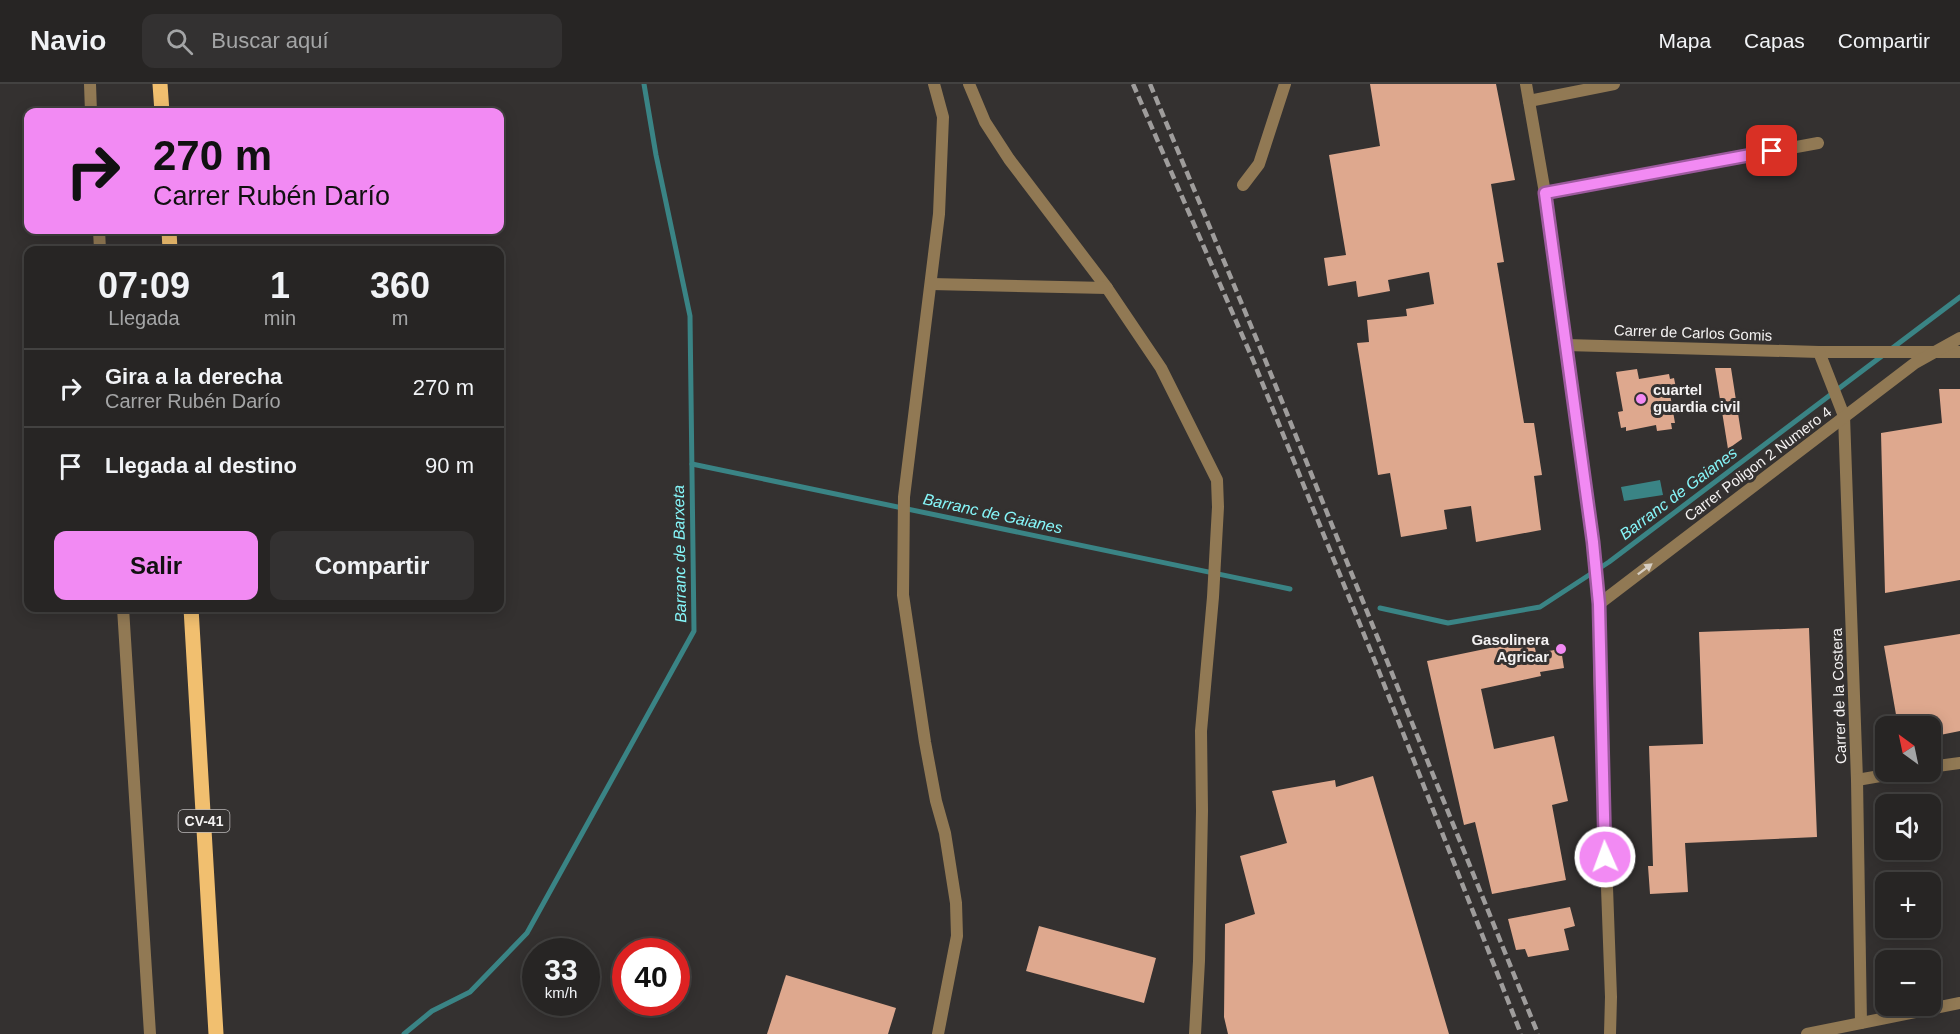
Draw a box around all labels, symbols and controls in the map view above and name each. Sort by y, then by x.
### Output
search box [142,14,562,68]
text: Navio [30,25,106,56]
icon: search [163,25,196,58]
text: Buscar aquí [211,28,329,53]
text: Mapa [1659,29,1711,52]
text: Capas [1744,29,1805,52]
text: Compartir [1838,29,1930,52]
pin [1746,125,1797,176]
icon: right [54,132,132,210]
text: 270 m [153,132,272,179]
icon: arrive [1755,134,1788,167]
text: Carrer Rubén Darío [153,181,390,211]
text: 07:09 [98,265,190,306]
text: 1 [270,265,290,306]
text: 360 [370,265,430,306]
text: Llegada [108,307,180,329]
text: min [264,307,296,329]
text: m [392,307,408,329]
street label: Carrer de Carlos Gomis [1614,321,1772,344]
text: Gira a la derecha [105,364,282,389]
icon: right [54,372,87,405]
text: 270 m [413,375,474,400]
place label: cuartel guardia civil [1653,381,1741,415]
text: Carrer Rubén Darío [105,390,281,412]
marker: cuartel guardia civil [1634,392,1648,406]
street label: Carrer Poligon 2 Numero 4 [1681,403,1834,524]
water label: Barranc de Gaianes [1616,444,1740,543]
icon: arrive [54,450,87,483]
text: Llegada al destino [105,453,297,478]
text: 90 m [425,453,474,478]
water label: Barranc de Barxeta [670,485,689,623]
water label: Barranc de Gaianes [922,490,1064,537]
button: Salir [54,531,258,600]
button: Compartir [270,531,474,600]
one-way arrow [1638,563,1653,575]
street label: Carrer de la Costera [1828,627,1849,764]
place label: Gasolinera Agricar [1471,631,1550,665]
marker: Gasolinera Agricar [1554,642,1568,656]
north arrow [1875,716,1941,782]
map controls [1875,716,1941,1016]
button: sound [1875,794,1941,860]
road number: CV-41 [178,810,230,832]
position arrow [1573,825,1637,889]
button: + [1875,872,1941,938]
speed limit sign: 40 [612,938,690,1016]
button: − [1875,950,1941,1016]
text: 33 [544,953,578,986]
text: km/h [545,984,577,1001]

